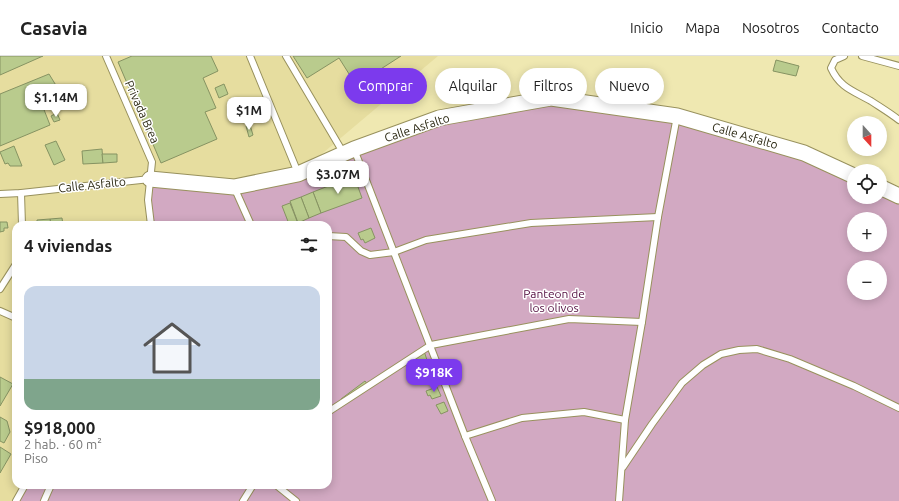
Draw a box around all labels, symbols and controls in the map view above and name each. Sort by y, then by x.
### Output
text: Casavia [20,17,87,39]
text: Inicio [630,20,663,36]
text: Mapa [685,20,720,36]
text: Nosotros [742,20,799,36]
text: Contacto [821,20,879,36]
chip: Comprar [344,68,427,104]
chip: Alquilar [435,68,511,104]
chip: Filtros [519,68,587,104]
chip: Nuevo [595,68,664,104]
street label: Privada Brea [123,78,162,145]
pin: $1.14M [23,84,89,118]
text: $1.14M [34,90,78,104]
pin: $1M [230,97,268,131]
text: $1M [236,103,262,117]
street label: Calle Asfalto [383,111,451,144]
north arrow [847,116,887,156]
map controls [847,116,887,300]
street label: Calle Asfalto [711,120,780,151]
pin: $3.07M [305,161,371,195]
button: locate [847,164,887,204]
text: $3.07M [316,167,360,181]
street label: Calle Asfalto [57,174,126,195]
button: + [847,212,887,252]
icon: filters [298,234,320,256]
text: 4 viviendas [24,236,112,255]
button: − [847,260,887,300]
park label: Panteon de los olivos [523,287,585,314]
icon: home [136,312,208,384]
pin: $918K [406,359,462,393]
text: $918K [415,365,453,379]
text: $918,000 [24,418,95,437]
text: 2 hab. · 60 m² [24,437,102,451]
text: Piso [24,451,48,465]

